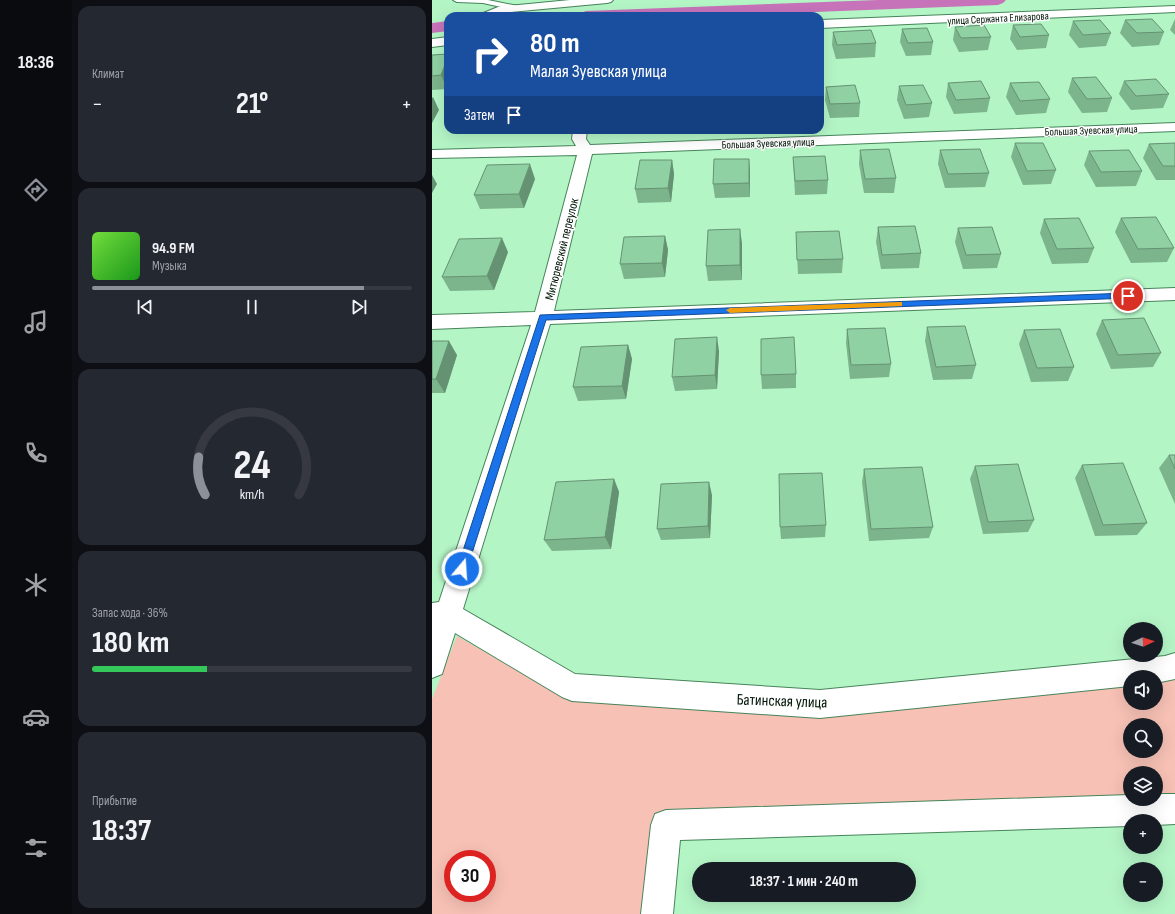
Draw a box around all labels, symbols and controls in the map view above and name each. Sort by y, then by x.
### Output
street label: улица Сержанта Елизарова [947,9,1049,28]
text: 80 m [530,27,579,60]
icon: right [464,28,516,80]
text: 18:36 [18,52,54,73]
text: Малая Зуевская улица [530,61,667,82]
text: Климат [92,66,124,82]
text: 21° [236,86,268,122]
text: − [92,91,103,118]
text: + [401,91,412,118]
icon: arrive [503,104,525,126]
text: Затем [464,106,495,125]
street label: Большая Зуевская улица [1044,122,1138,139]
street label: Большая Зуевская улица [721,135,815,152]
icon: directions [22,176,50,204]
street label: Митюревский переулок [542,196,582,302]
text: 94.9 FM [152,239,195,258]
text: Музыка [152,258,187,274]
pin [1111,279,1145,313]
icon: arrive [1117,285,1139,307]
icon: previous [134,296,156,318]
icon: pause [241,296,263,318]
icon: next [348,296,370,318]
icon: music [22,308,50,336]
icon: phone [22,439,50,467]
text: 24 [233,441,271,490]
text: km/h [240,486,264,503]
position arrow [441,548,483,590]
icon: climate [22,571,50,599]
text: Запас хода · 36% [92,605,168,621]
north arrow [1123,622,1163,662]
map controls [1123,622,1163,902]
text: 180 km [92,625,169,661]
button: sound [1123,670,1163,710]
street label: Батинская улица [736,690,828,713]
icon: car [22,703,50,731]
button: search [1123,718,1163,758]
button: layers [1123,766,1163,806]
text: Прибытие [92,793,137,809]
text: 18:37 [92,813,151,849]
button: + [1123,814,1163,854]
icon: filters [22,834,50,862]
speed limit sign: 30 [444,850,496,902]
button: − [1123,862,1163,902]
text: 18:37 · 1 мин · 240 m [750,872,858,891]

